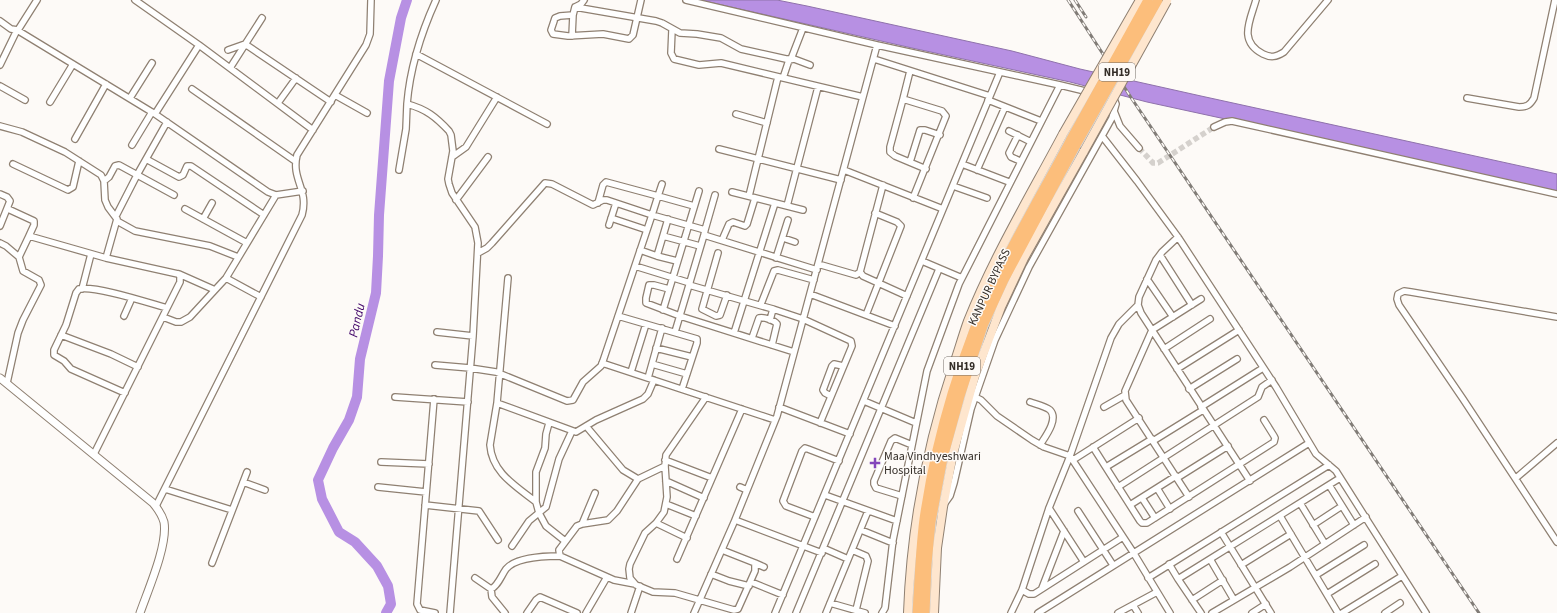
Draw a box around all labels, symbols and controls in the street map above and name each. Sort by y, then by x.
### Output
road number: NH19 [1099,63,1135,81]
street label: KANPUR BYPASS [964,246,1015,328]
water label: Pandu [344,301,370,339]
road number: NH19 [944,357,980,375]
place label: Maa Vindhyeshwari Hospital [884,448,981,479]
marker: Maa Vindhyeshwari Hospital [869,457,881,469]

